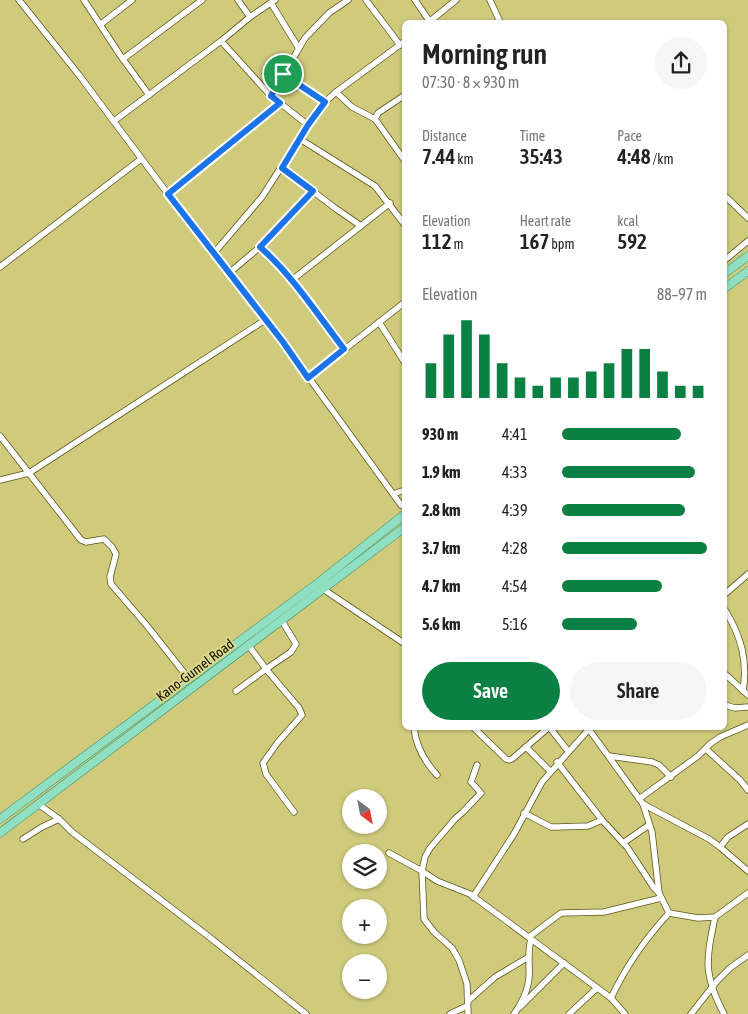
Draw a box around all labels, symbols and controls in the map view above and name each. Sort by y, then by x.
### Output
button: share [655,37,707,89]
text: Morning run [422,38,547,70]
pin [262,53,304,95]
icon: arrive [269,60,297,88]
text: 07:30 · 8 × 930 m [422,73,519,91]
text: Distance [422,128,467,144]
text: Time [520,128,545,144]
text: Pace [617,128,642,144]
text: 7.44 [422,144,455,168]
text: 35:43 [520,144,563,168]
text: 4:48 [617,144,651,168]
text: km [455,151,474,167]
text: /km [651,151,674,167]
text: Elevation [422,213,471,229]
text: Heart rate [520,213,571,229]
text: kcal [617,213,639,229]
text: 112 [422,229,452,253]
text: 167 [520,229,549,253]
text: 592 [617,229,647,253]
text: m [452,236,464,252]
text: bpm [549,236,575,252]
text: Elevation [422,285,477,303]
text: 88–97 m [657,285,707,303]
text: 930 m [422,425,458,443]
text: 4:41 [502,425,527,443]
text: 1.9 km [422,463,461,481]
text: 4:33 [502,463,527,481]
text: 2.8 km [422,501,461,519]
text: 4:39 [502,501,527,519]
text: 3.7 km [422,539,461,557]
text: 4:28 [502,539,527,557]
text: 4.7 km [422,577,461,595]
text: 4:54 [502,577,527,595]
text: 5.6 km [422,615,461,633]
text: 5:16 [502,615,527,633]
street label: Kano-Gumel Road [153,636,237,704]
button: Save [422,662,560,720]
button: Share [570,662,707,720]
north arrow [342,789,388,834]
map controls [342,789,387,999]
button: layers [342,844,387,889]
button: + [342,899,387,944]
button: − [342,954,387,999]

